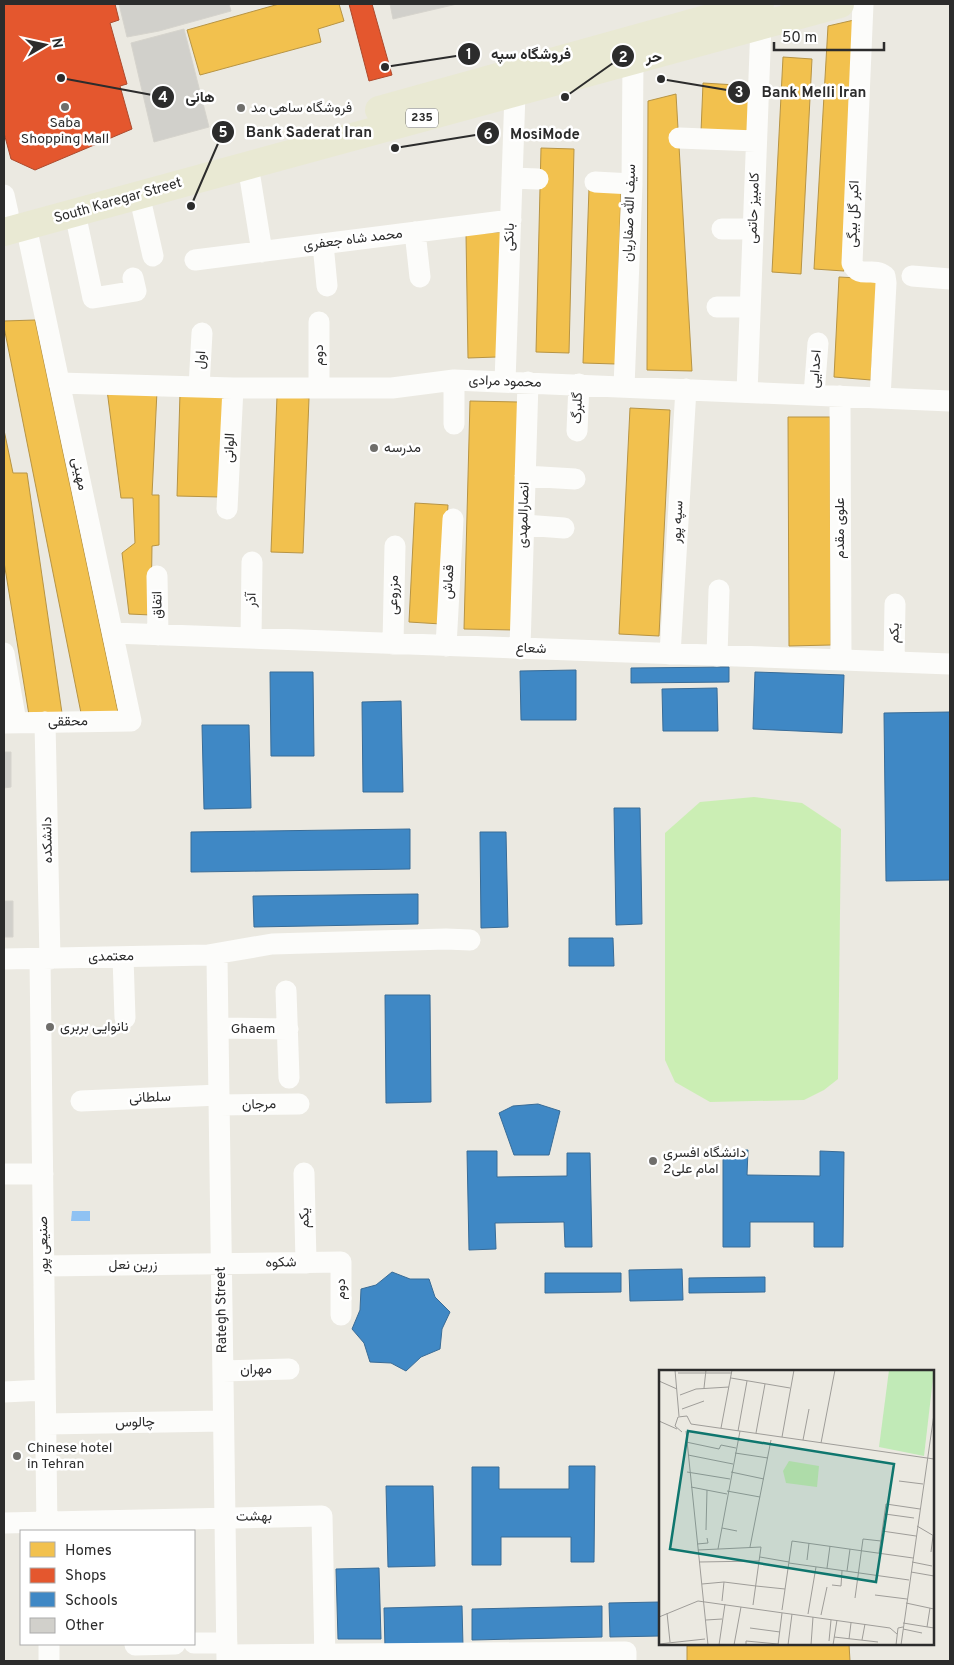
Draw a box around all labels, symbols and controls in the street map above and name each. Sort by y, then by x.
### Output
north arrow [20,20,70,70]
scale bar [774,20,884,52]
text: 50 m [782,29,817,48]
text: N [47,37,66,50]
callout: فروشگاه سپه [456,39,581,69]
callout: حر [611,41,672,71]
text: 1 [466,46,472,65]
text: فروشگاه سپه [491,46,571,65]
text: 2 [618,49,628,68]
text: حر [645,49,662,68]
callout: Bank Melli Iran [726,77,876,107]
callout: هانی [150,82,224,112]
text: 3 [735,84,744,103]
text: Bank Melli Iran [762,84,866,103]
text: 4 [158,89,168,108]
text: هانی [185,89,215,108]
place label: فروشگاه ساهی مد [251,100,352,117]
marker: Saba Shopping Mall [59,101,71,113]
marker: فروشگاه ساهی مد [235,102,247,114]
road number: 235 [406,109,438,128]
place label: Saba Shopping Mall [21,115,109,148]
callout: Bank Saderat Iran [211,117,382,147]
callout: MosiMode [475,118,590,148]
text: 5 [218,124,228,143]
text: Bank Saderat Iran [246,124,372,143]
text: 6 [483,126,493,145]
text: MosiMode [510,126,580,145]
street label: سیف الله صفاریان [619,164,640,262]
street label: کامبیز حاتمی [744,172,764,244]
street label: South Karegar Street [52,175,184,227]
street label: اکبر گل بیگی [844,180,864,248]
street label: بانکی [501,223,519,251]
street label: محمد شاه جعفری [302,225,404,255]
street label: دوم [311,344,328,366]
street label: احدایی [806,349,826,389]
street label: اول [192,350,210,370]
street label: محمود مرادی [468,372,542,392]
street label: گلبرگ [569,392,587,424]
street label: الوانی [221,433,239,463]
place label: مدرسه [384,440,421,457]
marker: مدرسه [368,442,380,454]
street label: مهینی [67,456,91,492]
street label: انصارالمهدی [514,482,534,548]
street label: علوی مقدم [832,497,849,559]
street label: سپه پور [668,500,688,545]
street label: قماش [440,564,458,600]
street label: مزروعی [385,575,403,615]
street label: اتفاق [149,591,167,619]
street label: آذر [243,591,261,609]
street label: یکم [886,623,904,643]
street label: شعاع [515,640,547,659]
street label: محققی [48,713,88,731]
street label: دانشکده [39,816,57,864]
street label: معتمدی [88,948,134,966]
place label: نانوایی بربری [60,1019,128,1036]
marker: نانوایی بربری [44,1021,56,1033]
street label: Ghaem [231,1021,275,1038]
street label: سلطانی [129,1089,171,1107]
street label: مرجان [242,1096,276,1114]
place label: دانشگاه افسری امام علی2 [663,1145,746,1178]
marker: دانشگاه افسری امام علی2 [647,1155,659,1167]
street label: یکم [296,1208,314,1228]
street label: صنیعی پور [35,1216,53,1275]
street label: شکوه [265,1254,297,1272]
street label: زرین نعل [109,1257,158,1274]
street label: Rategh Street [213,1266,231,1354]
street label: دوم [333,1278,350,1300]
street label: مهران [240,1361,272,1379]
inset map [659,1370,934,1645]
street label: چالوس [115,1414,155,1432]
place label: Chinese hotel in Tehran [27,1440,112,1473]
marker: Chinese hotel in Tehran [11,1450,23,1462]
street label: بهشت [236,1508,272,1526]
legend [20,1530,195,1645]
text: Homes [65,1542,112,1561]
text: Shops [65,1567,106,1586]
text: Schools [65,1592,118,1611]
text: Other [65,1617,104,1636]

